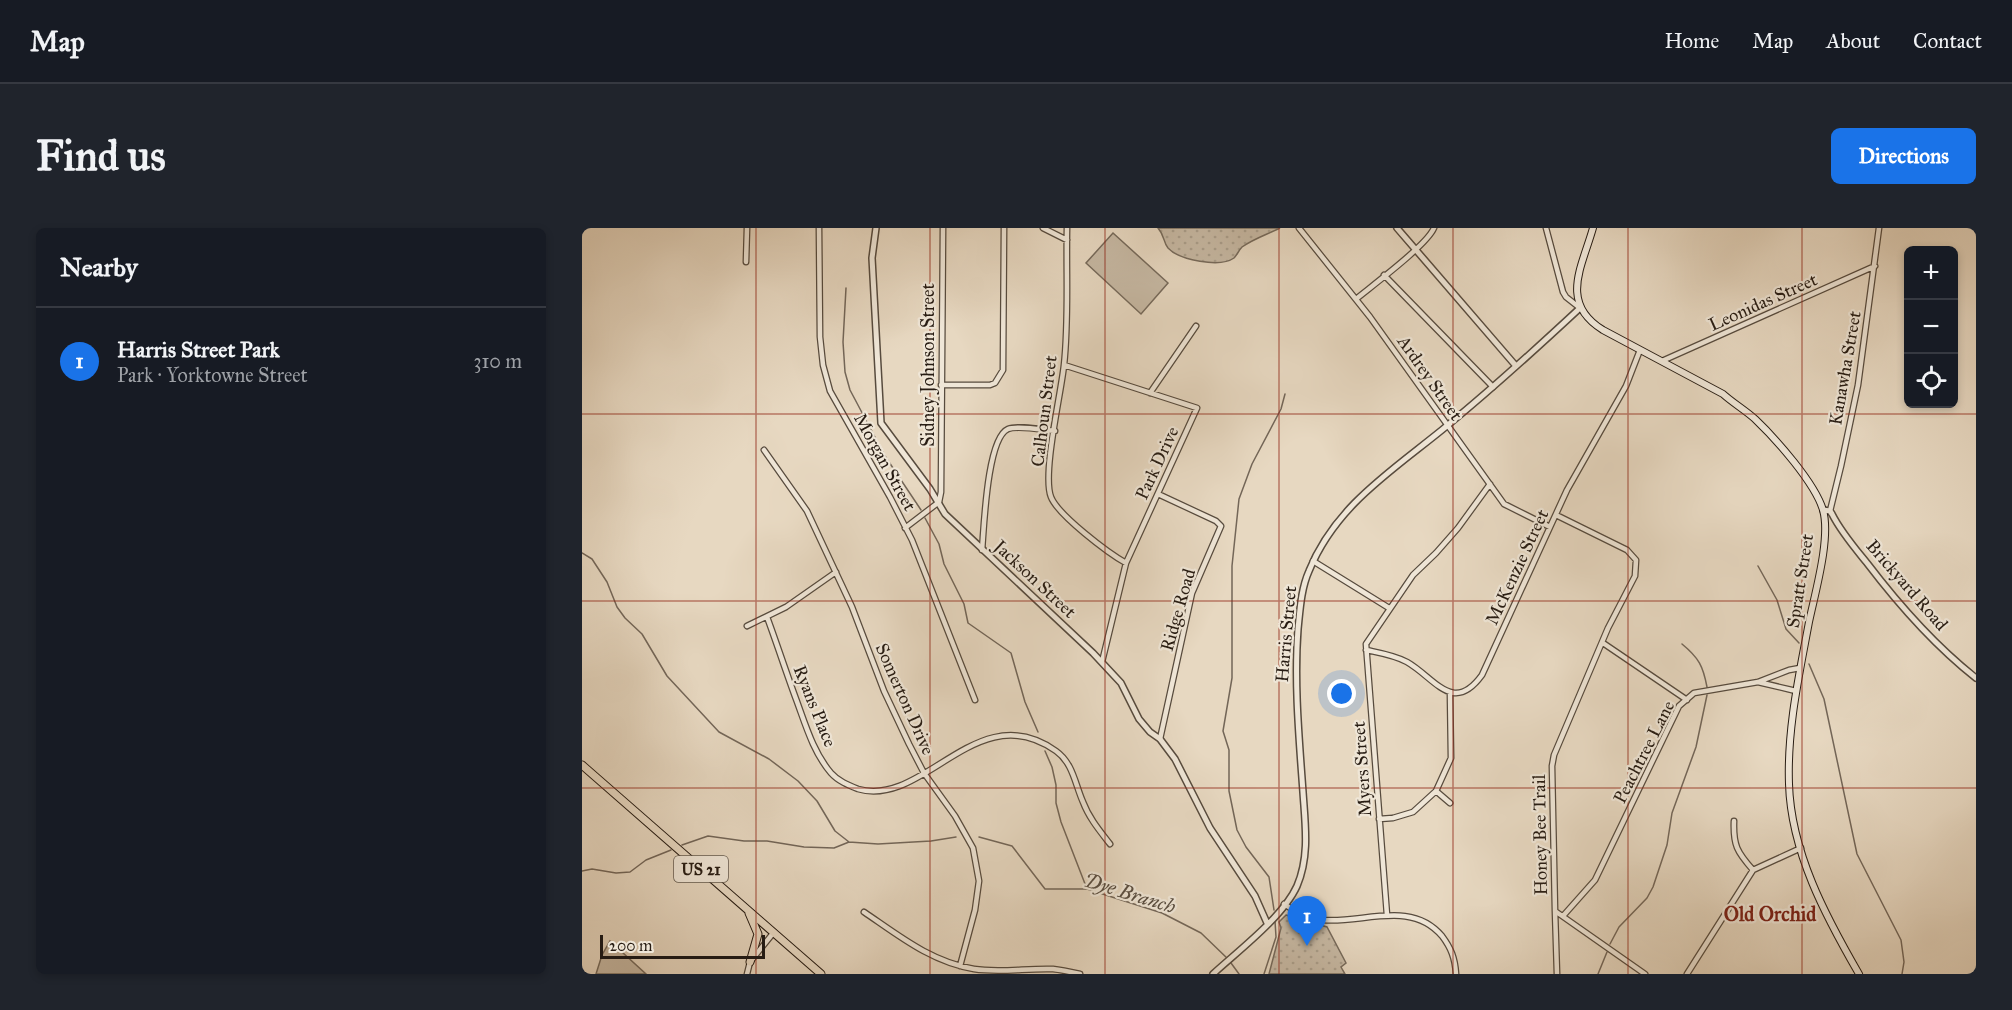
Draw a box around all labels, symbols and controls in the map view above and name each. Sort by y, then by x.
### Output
text: Map [30,24,85,59]
text: Home [1664,28,1719,54]
text: Map [1752,28,1793,54]
text: About [1826,28,1880,54]
text: Contact [1913,28,1982,54]
button: Directions [1831,128,1976,184]
text: Find us [36,130,166,182]
map controls [1904,246,1958,408]
button: + [1904,246,1958,300]
text: Nearby [60,251,138,283]
street label: Leonidas Street [1705,268,1821,336]
street label: Sidney Johnson Street [917,283,940,447]
button: − [1904,300,1958,354]
street label: Kanawha Street [1824,309,1866,427]
street label: Ardrey Street [1392,330,1468,425]
text: Harris Street Park [117,336,280,363]
text: 1 [76,349,83,373]
text: 310 m [473,349,522,373]
street label: Calhoun Street [1026,354,1062,468]
button: locate [1904,354,1958,408]
text: Park · Yorktowne Street [117,363,308,387]
street label: Morgan Street [848,409,921,516]
street label: Park Drive [1131,423,1183,503]
street label: McKenzie Street [1481,505,1554,628]
street label: Spratt Street [1782,532,1818,630]
street label: Jackson Street [987,534,1081,624]
street label: Brickyard Road [1862,535,1952,635]
street label: Ridge Road [1156,566,1201,654]
street label: Harris Street [1271,584,1301,683]
street label: Somerton Drive [871,640,939,758]
street label: Ryans Place [789,662,841,750]
your location [1327,679,1356,708]
street label: Peachtree Lane [1609,697,1679,807]
street label: Myers Street [1348,720,1376,818]
street label: Honey Bee Trail [1528,774,1552,896]
road number: US 21 [674,856,728,882]
water label: Dye Branch [1081,868,1179,918]
pin: 1 [1288,896,1326,946]
district label: Old Orchid [1724,902,1817,926]
scale bar [600,932,765,960]
text: 200 m [609,936,652,955]

